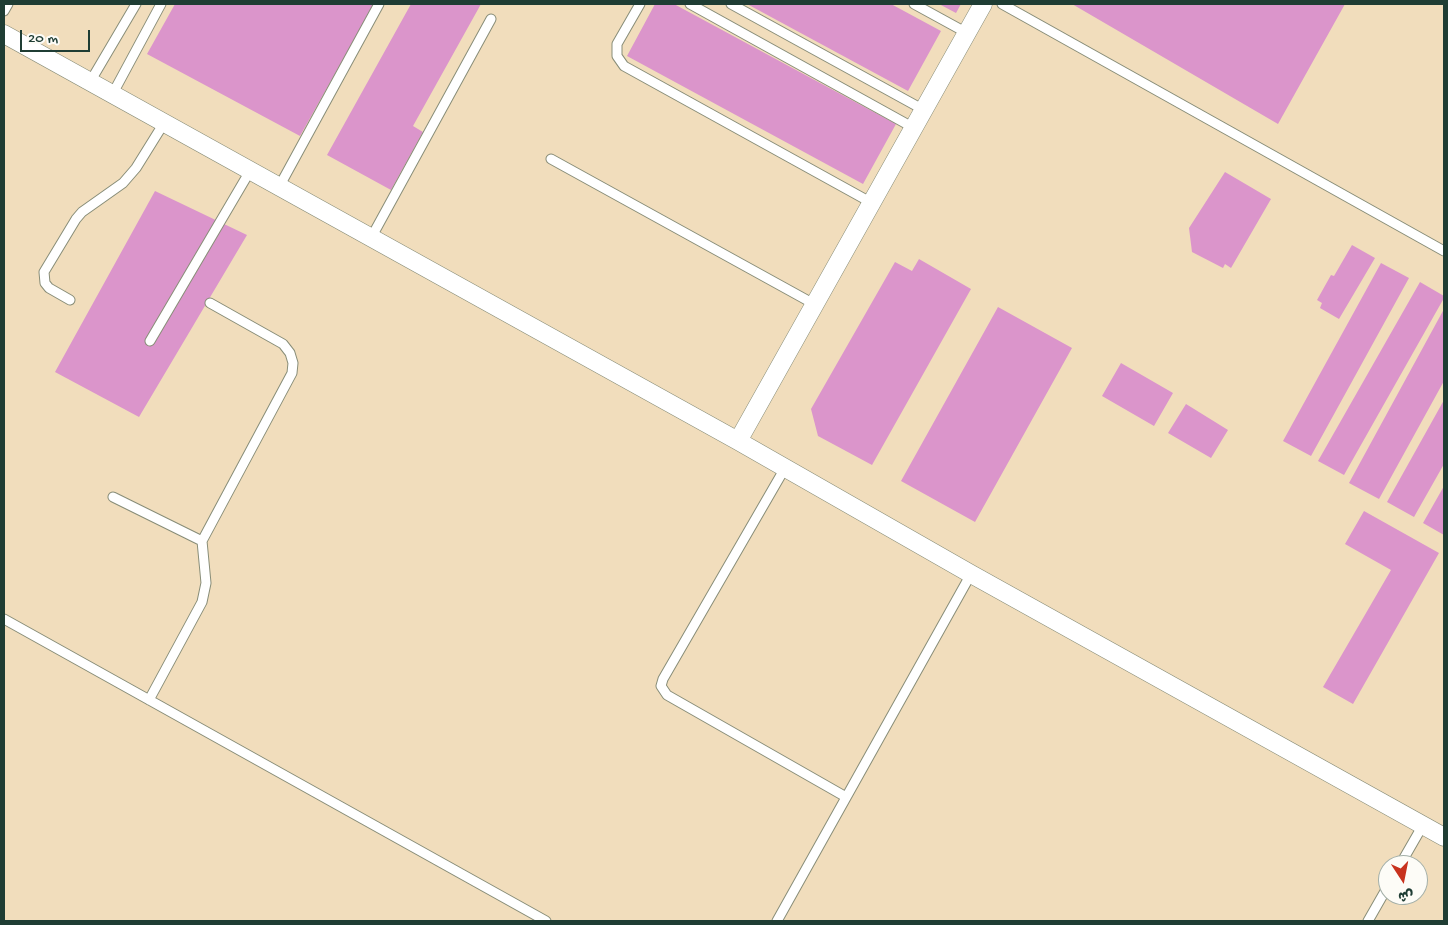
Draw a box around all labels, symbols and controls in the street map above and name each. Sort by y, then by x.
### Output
scale bar [22,20,92,52]
text: 20 m [28,30,58,48]
north arrow [1378,855,1428,905]
text: ش [1397,884,1415,904]

